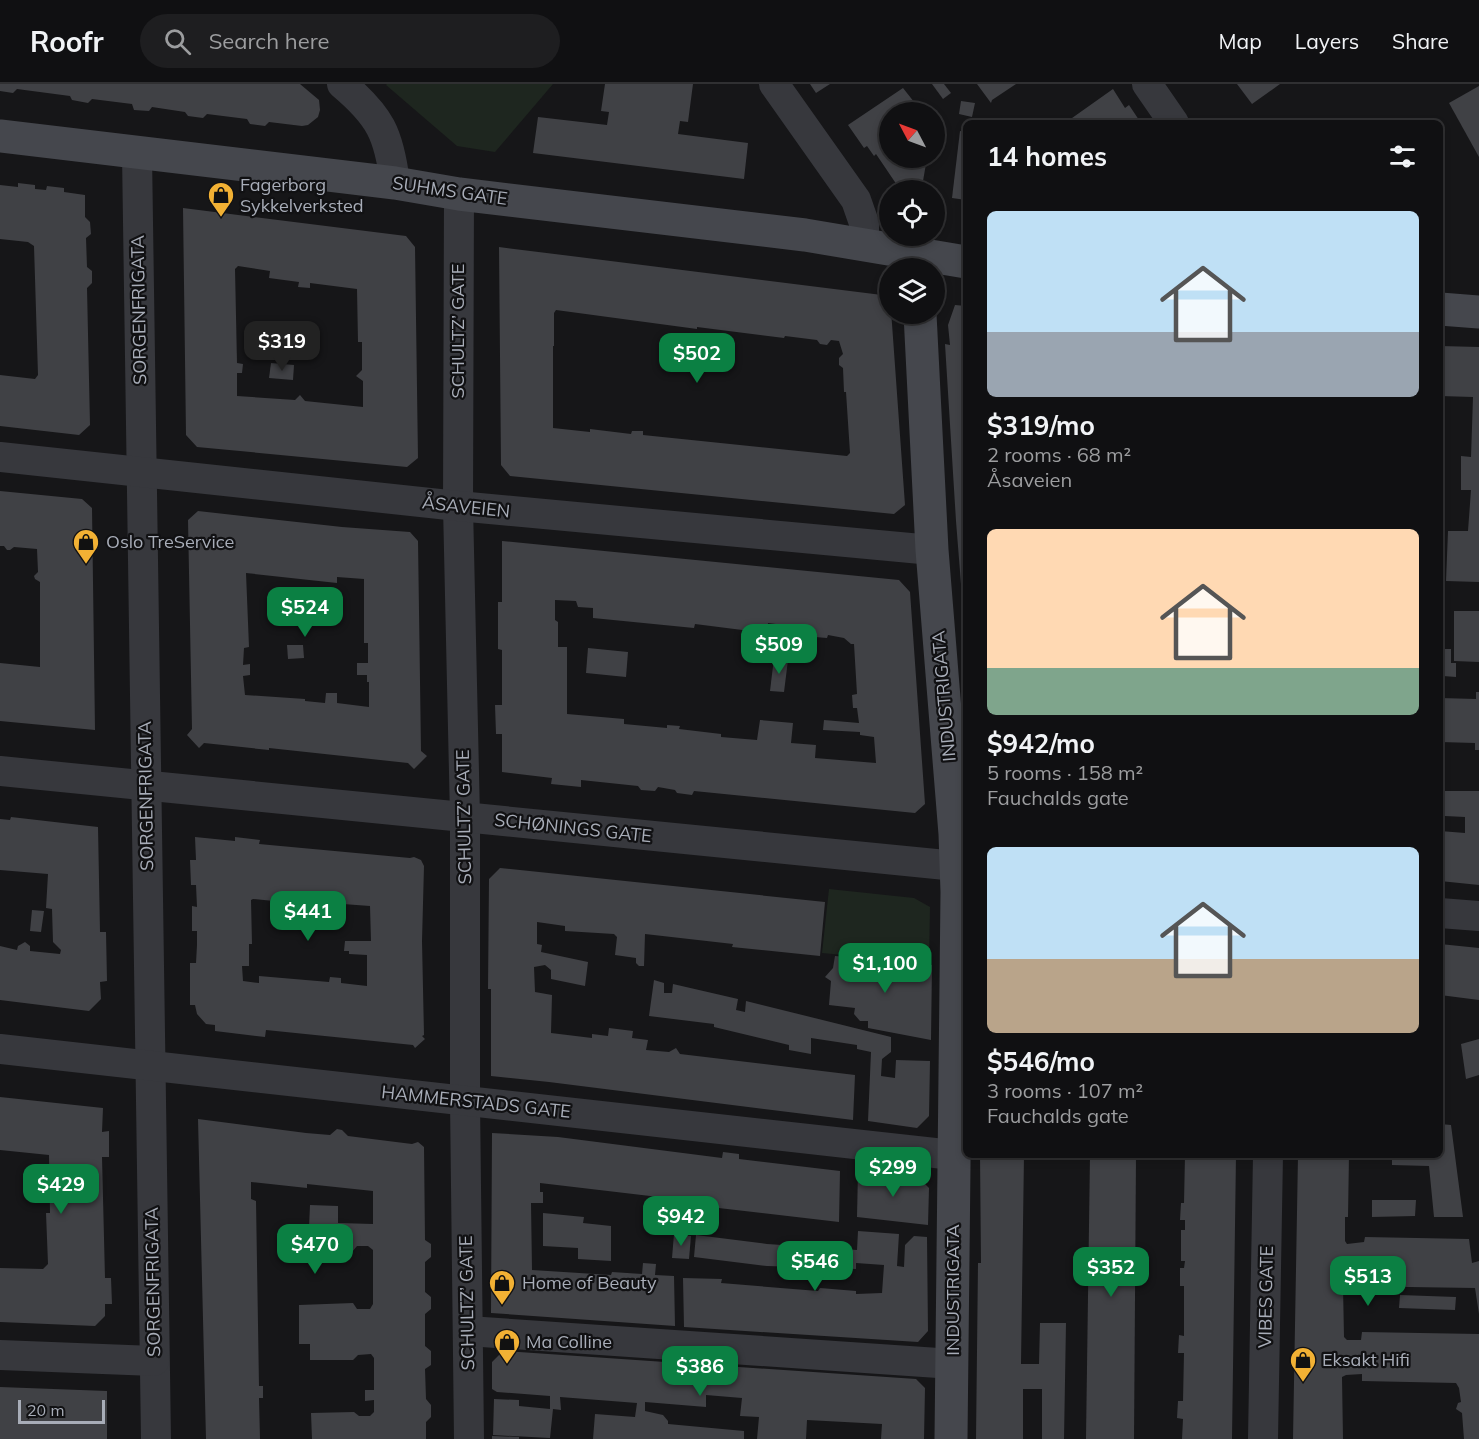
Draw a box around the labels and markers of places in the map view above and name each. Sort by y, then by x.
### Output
place label: Fagerborg Sykkelverksted [240,173,364,217]
shop icon: Fagerborg Sykkelverksted [206,180,236,218]
pin: $319 [246,321,318,372]
pin: $502 [661,333,733,384]
shop icon: Oslo TreService [71,527,101,565]
place label: Oslo TreService [106,530,234,553]
pin: $524 [269,587,341,638]
pin: $509 [743,624,815,675]
pin: $441 [272,891,344,942]
pin: $1,100 [836,943,934,994]
pin: $299 [857,1147,929,1198]
pin: $429 [25,1164,97,1215]
pin: $942 [645,1196,717,1247]
pin: $470 [279,1224,351,1275]
pin: $546 [779,1241,851,1292]
pin: $352 [1075,1247,1147,1298]
pin: $513 [1332,1256,1404,1307]
shop icon: Home of Beauty [487,1268,517,1306]
place label: Home of Beauty [522,1271,657,1294]
shop icon: Ma Colline [492,1327,522,1365]
place label: Ma Colline [526,1330,612,1353]
shop icon: Eksakt Hifi [1288,1345,1318,1383]
pin: $386 [664,1346,736,1397]
place label: Eksakt Hifi [1322,1348,1410,1371]

